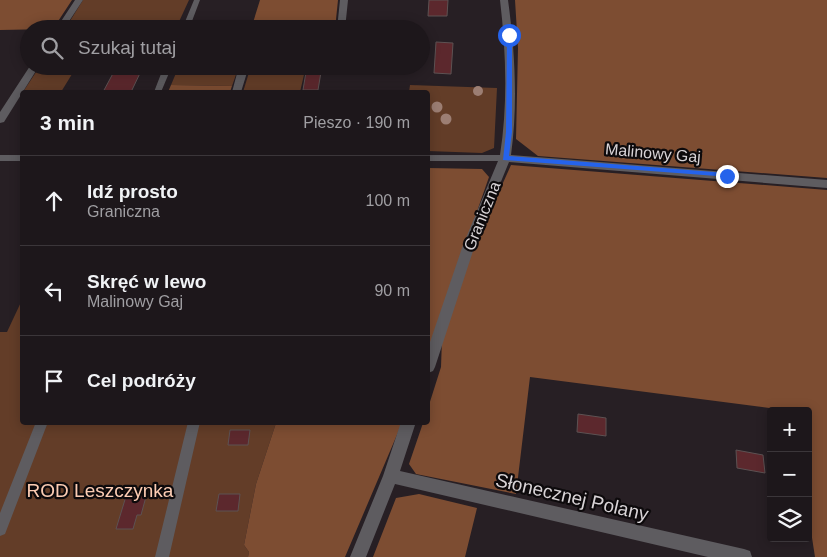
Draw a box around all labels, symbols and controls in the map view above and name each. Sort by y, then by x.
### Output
search box [20,20,430,75]
route start [498,24,521,47]
icon: search [38,34,66,62]
text: Szukaj tutaj [78,37,176,58]
text: 3 min [40,111,95,134]
text: Pieszo · 190 m [303,114,410,131]
street label: Malinowy Gaj [604,140,702,166]
route end [716,165,739,188]
street label: Graniczna [460,179,504,253]
text: Idź prosto [87,181,178,202]
icon: ahead [40,187,68,215]
text: 100 m [366,192,410,209]
text: Graniczna [87,203,160,220]
text: Skręć w lewo [87,271,206,292]
icon: left [40,277,68,305]
text: 90 m [374,282,410,299]
text: Malinowy Gaj [87,293,183,310]
icon: arrive [40,367,68,395]
text: Cel podróży [87,370,196,391]
map controls [767,407,812,542]
button: + [767,407,812,452]
button: − [767,452,812,497]
street label: Słonecznej Polany [493,469,651,525]
park label: ROD Leszczynka [27,480,174,501]
button: layers [767,497,812,542]

